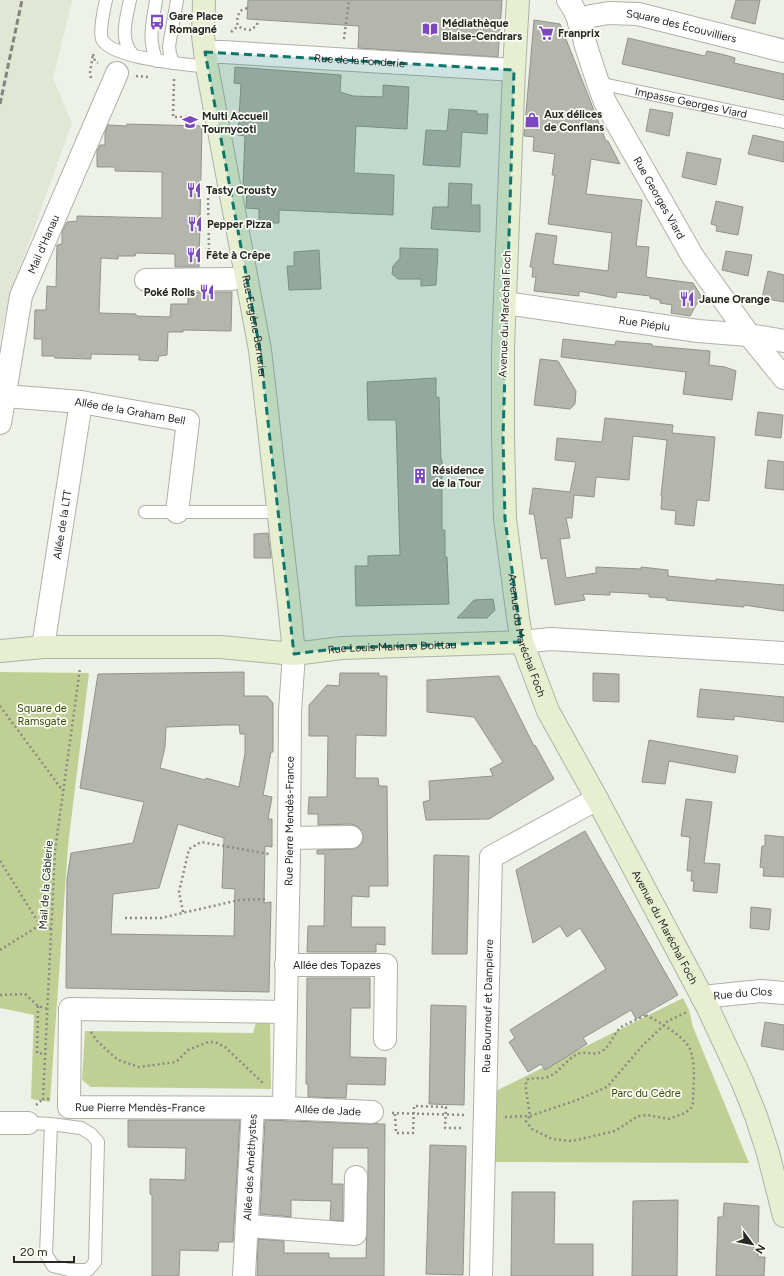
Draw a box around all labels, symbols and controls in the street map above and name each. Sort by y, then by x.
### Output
street label: Square des Écouvilliers [626,7,738,45]
place label: Gare Place Romagné [169,10,223,36]
bus stop icon: Gare Place Romagné [148,13,166,31]
place label: Médiathèque Blaise-Cendrars [442,17,522,43]
library icon: Médiathèque Blaise-Cendrars [421,20,439,38]
supermarket icon: Franprix [537,24,555,42]
place label: Franprix [558,27,600,40]
street label: Rue de la Fonderie [314,51,406,70]
street label: Impasse Georges Viard [634,84,748,121]
place label: Aux délices de Conflans [544,108,604,134]
place label: Multi Accueil Tournycoti [202,110,268,136]
shop icon: Aux délices de Conflans [523,111,541,129]
school or university icon: Multi Accueil Tournycoti [181,113,199,131]
street label: Rue Georges Viard [631,154,688,241]
restaurant icon: Tasty Crousty [185,181,203,199]
place label: Tasty Crousty [206,184,277,197]
street label: Mail d'Hanau [25,213,62,276]
restaurant icon: Pepper Pizza [186,215,204,233]
place label: Pepper Pizza [207,218,272,231]
restaurant icon: Fête à Crêpe [185,246,203,264]
place label: Fête à Crêpe [206,249,271,262]
street label: Avenue du Maréchal Foch [496,250,514,378]
street label: Rue Eugène Berrurier [240,274,270,379]
restaurant icon: Poké Rolls [198,283,216,301]
place label: Poké Rolls [144,286,195,299]
restaurant icon: Jaune Orange [678,290,696,308]
place label: Jaune Orange [699,293,770,306]
street label: Rue Piéplu [618,313,671,333]
street label: Allée de la Graham Bell [74,395,186,427]
place label: Résidence de la Tour [432,464,484,490]
building icon: Résidence de la Tour [411,467,429,485]
street label: Allée de la LTT [50,489,74,560]
street label: Avenue du Maréchal Foch [506,573,549,699]
street label: Rue Louis Mariano Doittau [327,638,457,656]
park label: Square de Ramsgate [17,702,67,728]
street label: Rue Pierre Mendès-France [282,756,296,886]
street label: Mail de la Câblerie [36,840,56,930]
street label: Avenue du Maréchal Foch [629,868,701,986]
street label: Rue Bourneuf et Dampierre [479,939,496,1073]
street label: Allée des Topazes [293,959,381,972]
street label: Rue du Clos [713,984,773,1002]
park label: Parc du Cèdre [611,1087,681,1100]
street label: Rue Pierre Mendès-France [75,1101,205,1114]
street label: Allée de Jade [295,1102,361,1118]
street label: Allée des Améthystes [240,1114,259,1221]
north arrow [732,1224,772,1264]
scale bar [14,1238,74,1264]
text: N [752,1242,768,1256]
text: 20 m [20,1245,48,1259]

